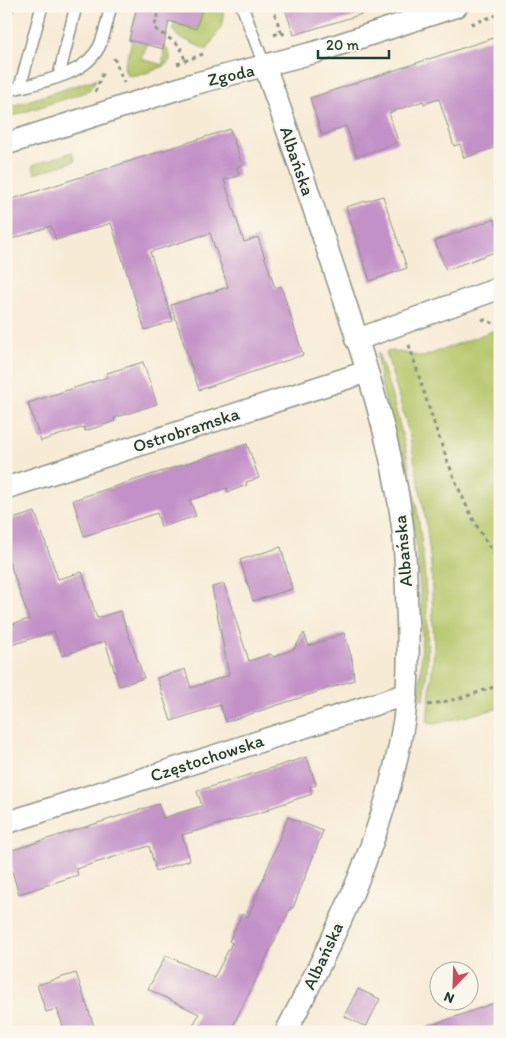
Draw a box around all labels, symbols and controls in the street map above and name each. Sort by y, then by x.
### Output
scale bar [318,28,390,60]
text: 20 m [326,36,360,54]
street label: Zgoda [206,59,257,91]
street label: Albańska [275,123,319,199]
street label: Ostrobramska [130,402,243,458]
street label: Albańska [389,514,417,588]
street label: Częstochowska [147,729,267,787]
street label: Albańska [298,919,348,993]
north arrow [428,960,478,1010]
text: N [441,988,457,1007]

